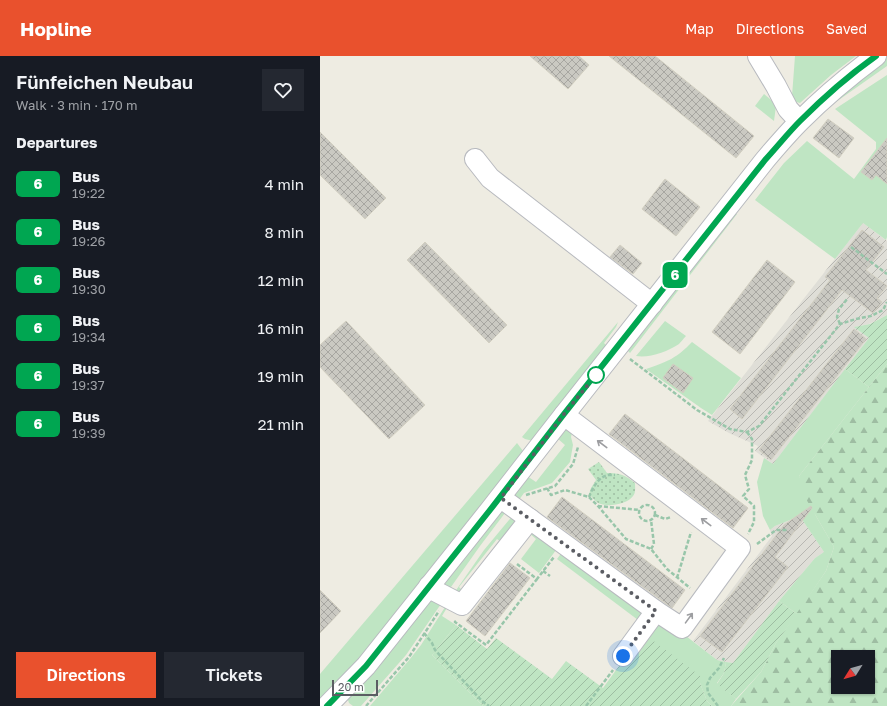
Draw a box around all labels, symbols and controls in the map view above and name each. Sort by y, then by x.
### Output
text: Hopline [20,17,92,40]
text: Map [685,20,714,37]
text: Directions [736,20,804,37]
text: Saved [826,20,867,37]
button: heart [262,69,304,111]
text: Fünfeichen Neubau [16,70,193,93]
text: Walk · 3 min · 170 m [16,97,137,113]
text: Departures [16,133,97,151]
text: Bus [72,167,100,185]
text: 6 [34,175,42,192]
text: 4 min [265,175,304,193]
text: 19:22 [72,185,105,201]
text: Bus [72,215,100,233]
text: 6 [34,223,42,240]
text: 8 min [265,223,304,241]
text: 19:26 [72,233,105,249]
line badge: 6 [662,262,688,288]
text: Bus [72,263,100,281]
text: 6 [671,266,679,283]
text: 6 [34,271,42,288]
text: 12 min [258,271,304,289]
text: 19:30 [72,281,106,297]
text: Bus [72,311,100,329]
text: 6 [34,319,42,336]
text: 16 min [257,319,304,337]
text: 19:34 [72,329,106,345]
text: Bus [72,359,100,377]
unlabelled marker [587,366,605,384]
text: 6 [34,367,42,384]
text: 19 min [257,367,304,385]
text: 19:37 [72,377,105,393]
text: Bus [72,407,100,425]
text: 6 [34,415,42,432]
text: 21 min [258,415,304,433]
text: 19:39 [72,425,106,441]
one-way arrow [597,439,608,448]
one-way arrow [700,518,711,526]
one-way arrow [685,613,693,624]
your location [613,646,633,666]
north arrow [831,650,875,694]
map controls [831,650,875,694]
button: Directions [16,652,156,698]
button: Tickets [164,652,304,698]
scale bar [332,678,378,697]
text: 20 m [338,680,364,693]

